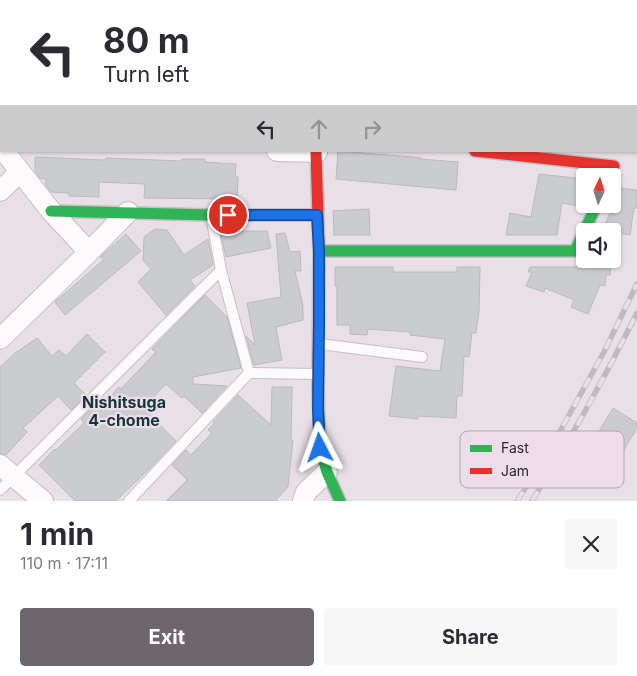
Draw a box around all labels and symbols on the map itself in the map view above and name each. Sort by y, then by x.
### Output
north arrow [576,168,621,212]
pin [207,194,249,236]
district label: Nishitsuga 4-chome [82,392,166,430]
position arrow [293,421,345,473]
legend [460,431,624,488]
text: Fast [501,439,529,456]
text: Jam [501,462,529,479]

